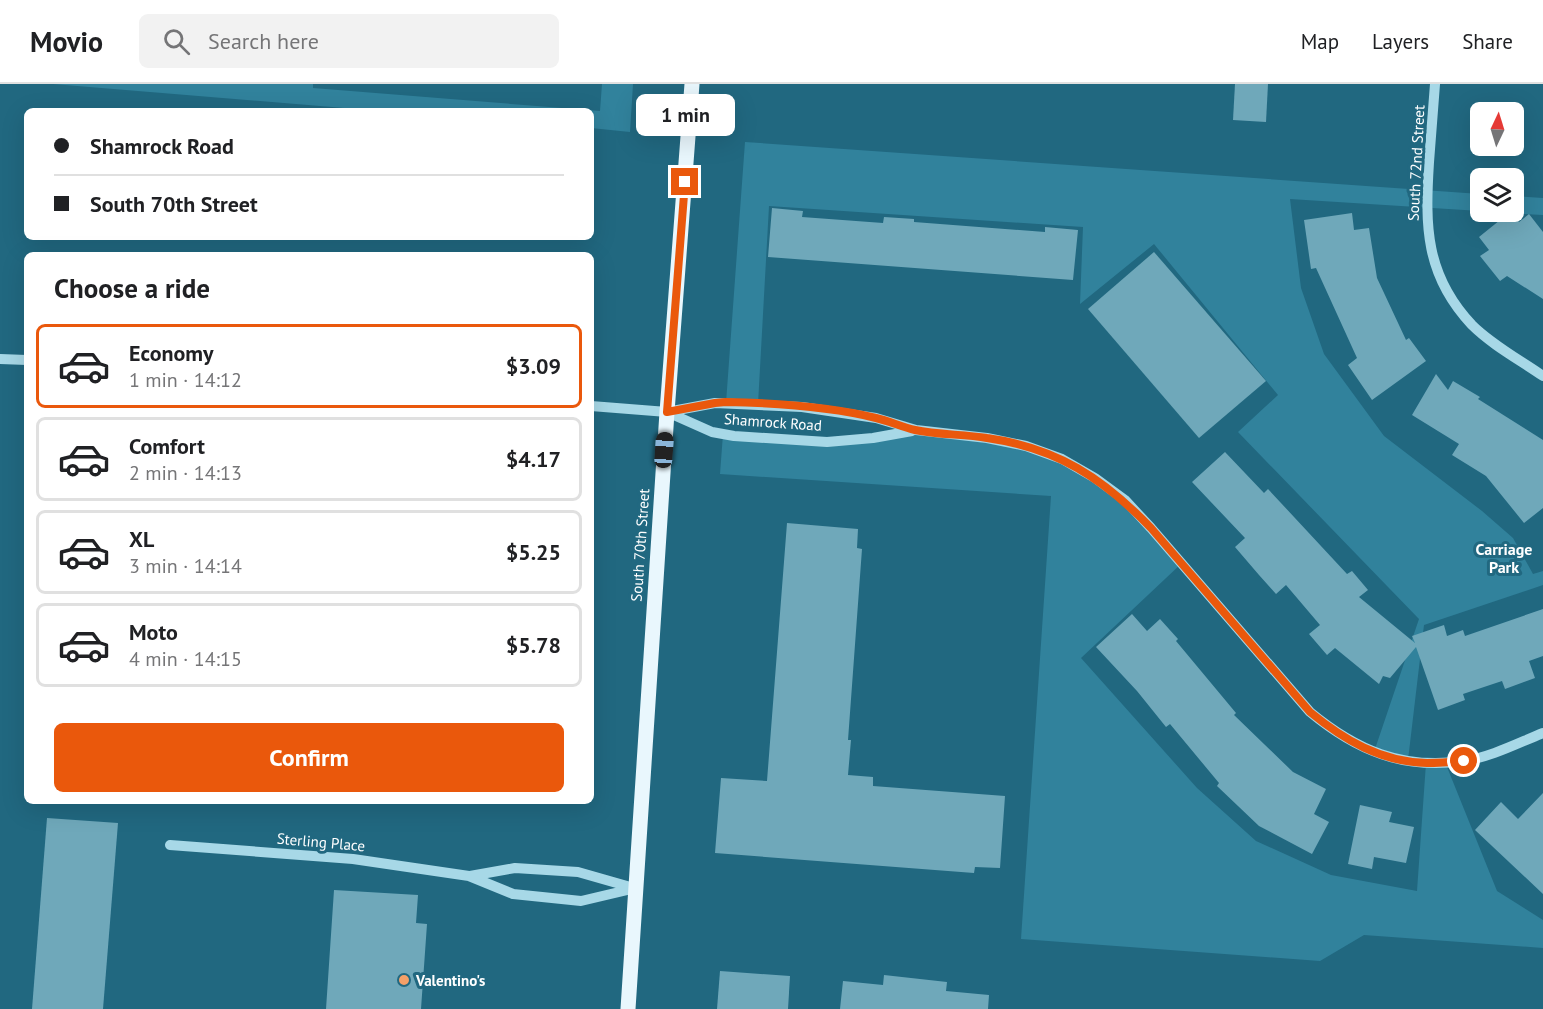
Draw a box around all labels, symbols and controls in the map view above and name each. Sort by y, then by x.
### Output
search box [139,14,559,68]
text: Movio [30,23,103,60]
icon: search [160,25,193,58]
text: Search here [208,27,319,55]
text: Map [1301,28,1339,55]
text: Layers [1372,28,1429,55]
text: Share [1462,28,1513,55]
callout: 1 min [636,95,734,137]
text: 1 min [661,102,710,128]
north arrow [1470,102,1524,156]
map controls [1470,102,1524,222]
street label: South 72nd Street [1403,104,1429,222]
text: Shamrock Road [90,132,234,160]
route end [671,168,698,195]
button: layers [1470,168,1524,222]
text: South 70th Street [90,190,258,218]
text: Choose a ride [54,271,210,305]
icon: car [57,339,111,393]
text: Economy [129,339,213,367]
text: $3.09 [506,352,561,380]
text: 1 min · 14:12 [129,367,242,393]
street label: Shamrock Road [723,409,823,435]
car [654,431,674,469]
icon: car [57,432,111,486]
text: Comfort [129,432,205,460]
text: $4.17 [506,445,561,473]
text: 2 min · 14:13 [129,460,242,486]
street label: South 70th Street [627,488,653,602]
icon: car [57,525,111,579]
text: XL [129,525,154,553]
text: $5.25 [506,538,561,566]
district label: Carriage Park [1476,539,1532,577]
text: 3 min · 14:14 [129,553,242,579]
icon: car [57,618,111,672]
text: Moto [129,618,178,646]
text: $5.78 [506,631,561,659]
text: 4 min · 14:15 [129,646,242,672]
button: Confirm [54,723,564,792]
route start [1450,747,1477,774]
street label: Sterling Place [276,829,366,855]
place label: Valentino's [415,971,485,990]
marker: Valentino's [397,973,411,987]

